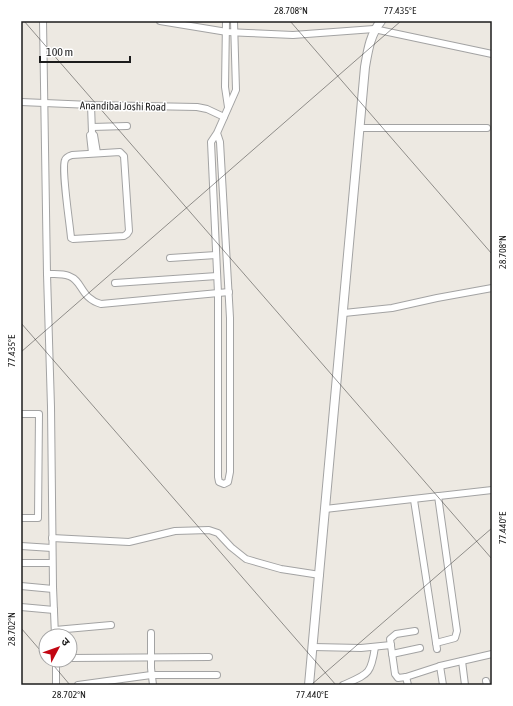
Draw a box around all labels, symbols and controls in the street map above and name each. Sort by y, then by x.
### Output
text: 28.708°N [274,5,308,16]
text: 77.435°E [384,5,417,16]
scale bar [40,38,130,64]
text: 100 m [46,45,73,59]
street label: Anandibai Joshi Road [80,99,166,113]
text: 28.708°N [497,235,508,269]
text: 77.435°E [6,334,17,367]
text: 77.440°E [497,511,508,544]
text: 28.702°N [6,612,17,646]
north arrow [38,628,78,668]
text: उ [59,635,73,648]
text: 28.702°N [52,689,86,700]
text: 77.440°E [296,689,329,700]

